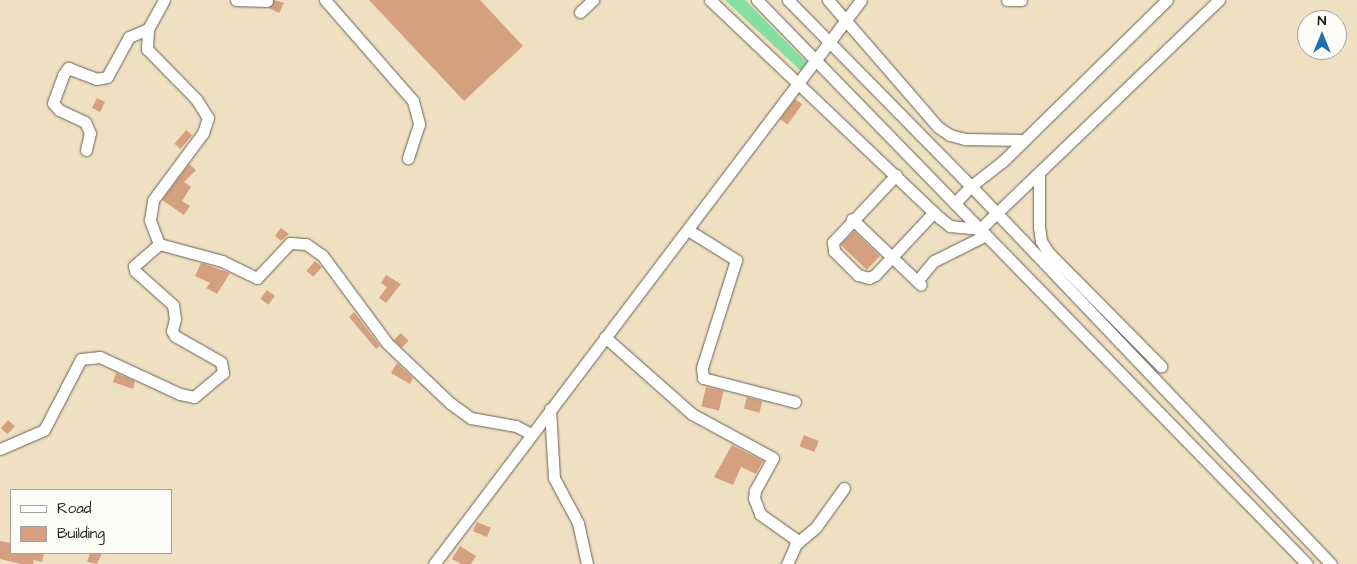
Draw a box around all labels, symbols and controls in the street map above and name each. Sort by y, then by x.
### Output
north arrow [1297,10,1347,60]
text: N [1318,11,1326,31]
legend [10,489,172,554]
text: Road [57,498,91,519]
text: Building [57,523,105,544]

